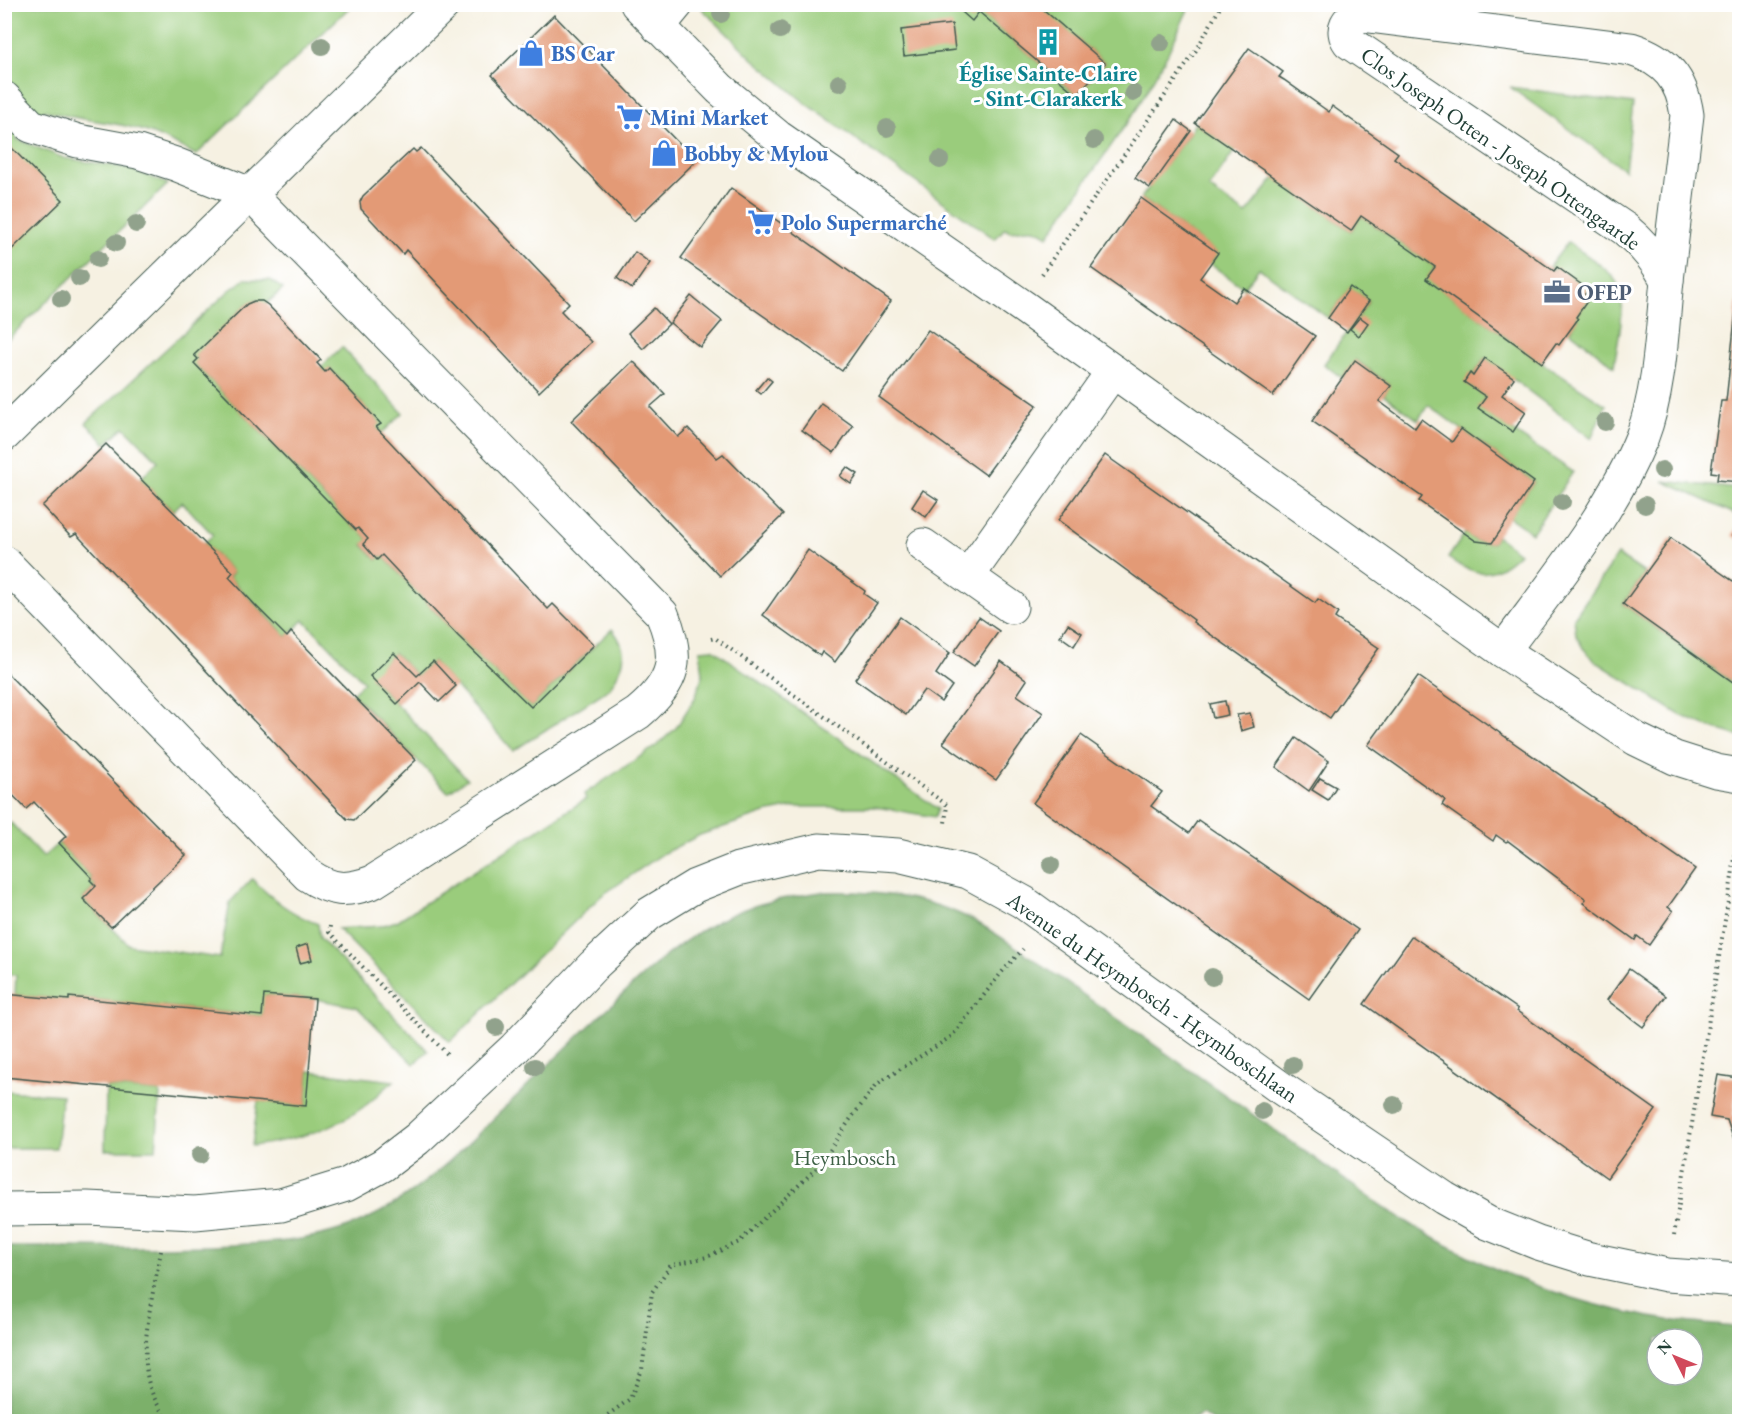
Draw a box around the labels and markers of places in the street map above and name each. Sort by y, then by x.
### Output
building icon: Église Sainte-Claire - Sint-Clarakerk [1033,27,1063,57]
shop icon: BS Car [516,38,546,68]
place label: BS Car [551,39,616,68]
place label: Église Sainte-Claire - Sint-Clarakerk [959,59,1137,113]
supermarket icon: Mini Market [615,102,645,132]
place label: Mini Market [650,103,769,132]
shop icon: Bobby & Mylou [649,138,679,168]
place label: Bobby & Mylou [684,139,828,168]
supermarket icon: Polo Supermarché [746,207,776,237]
place label: Polo Supermarché [781,208,947,237]
office icon: OFEP [1542,277,1572,307]
place label: OFEP [1577,278,1632,307]

